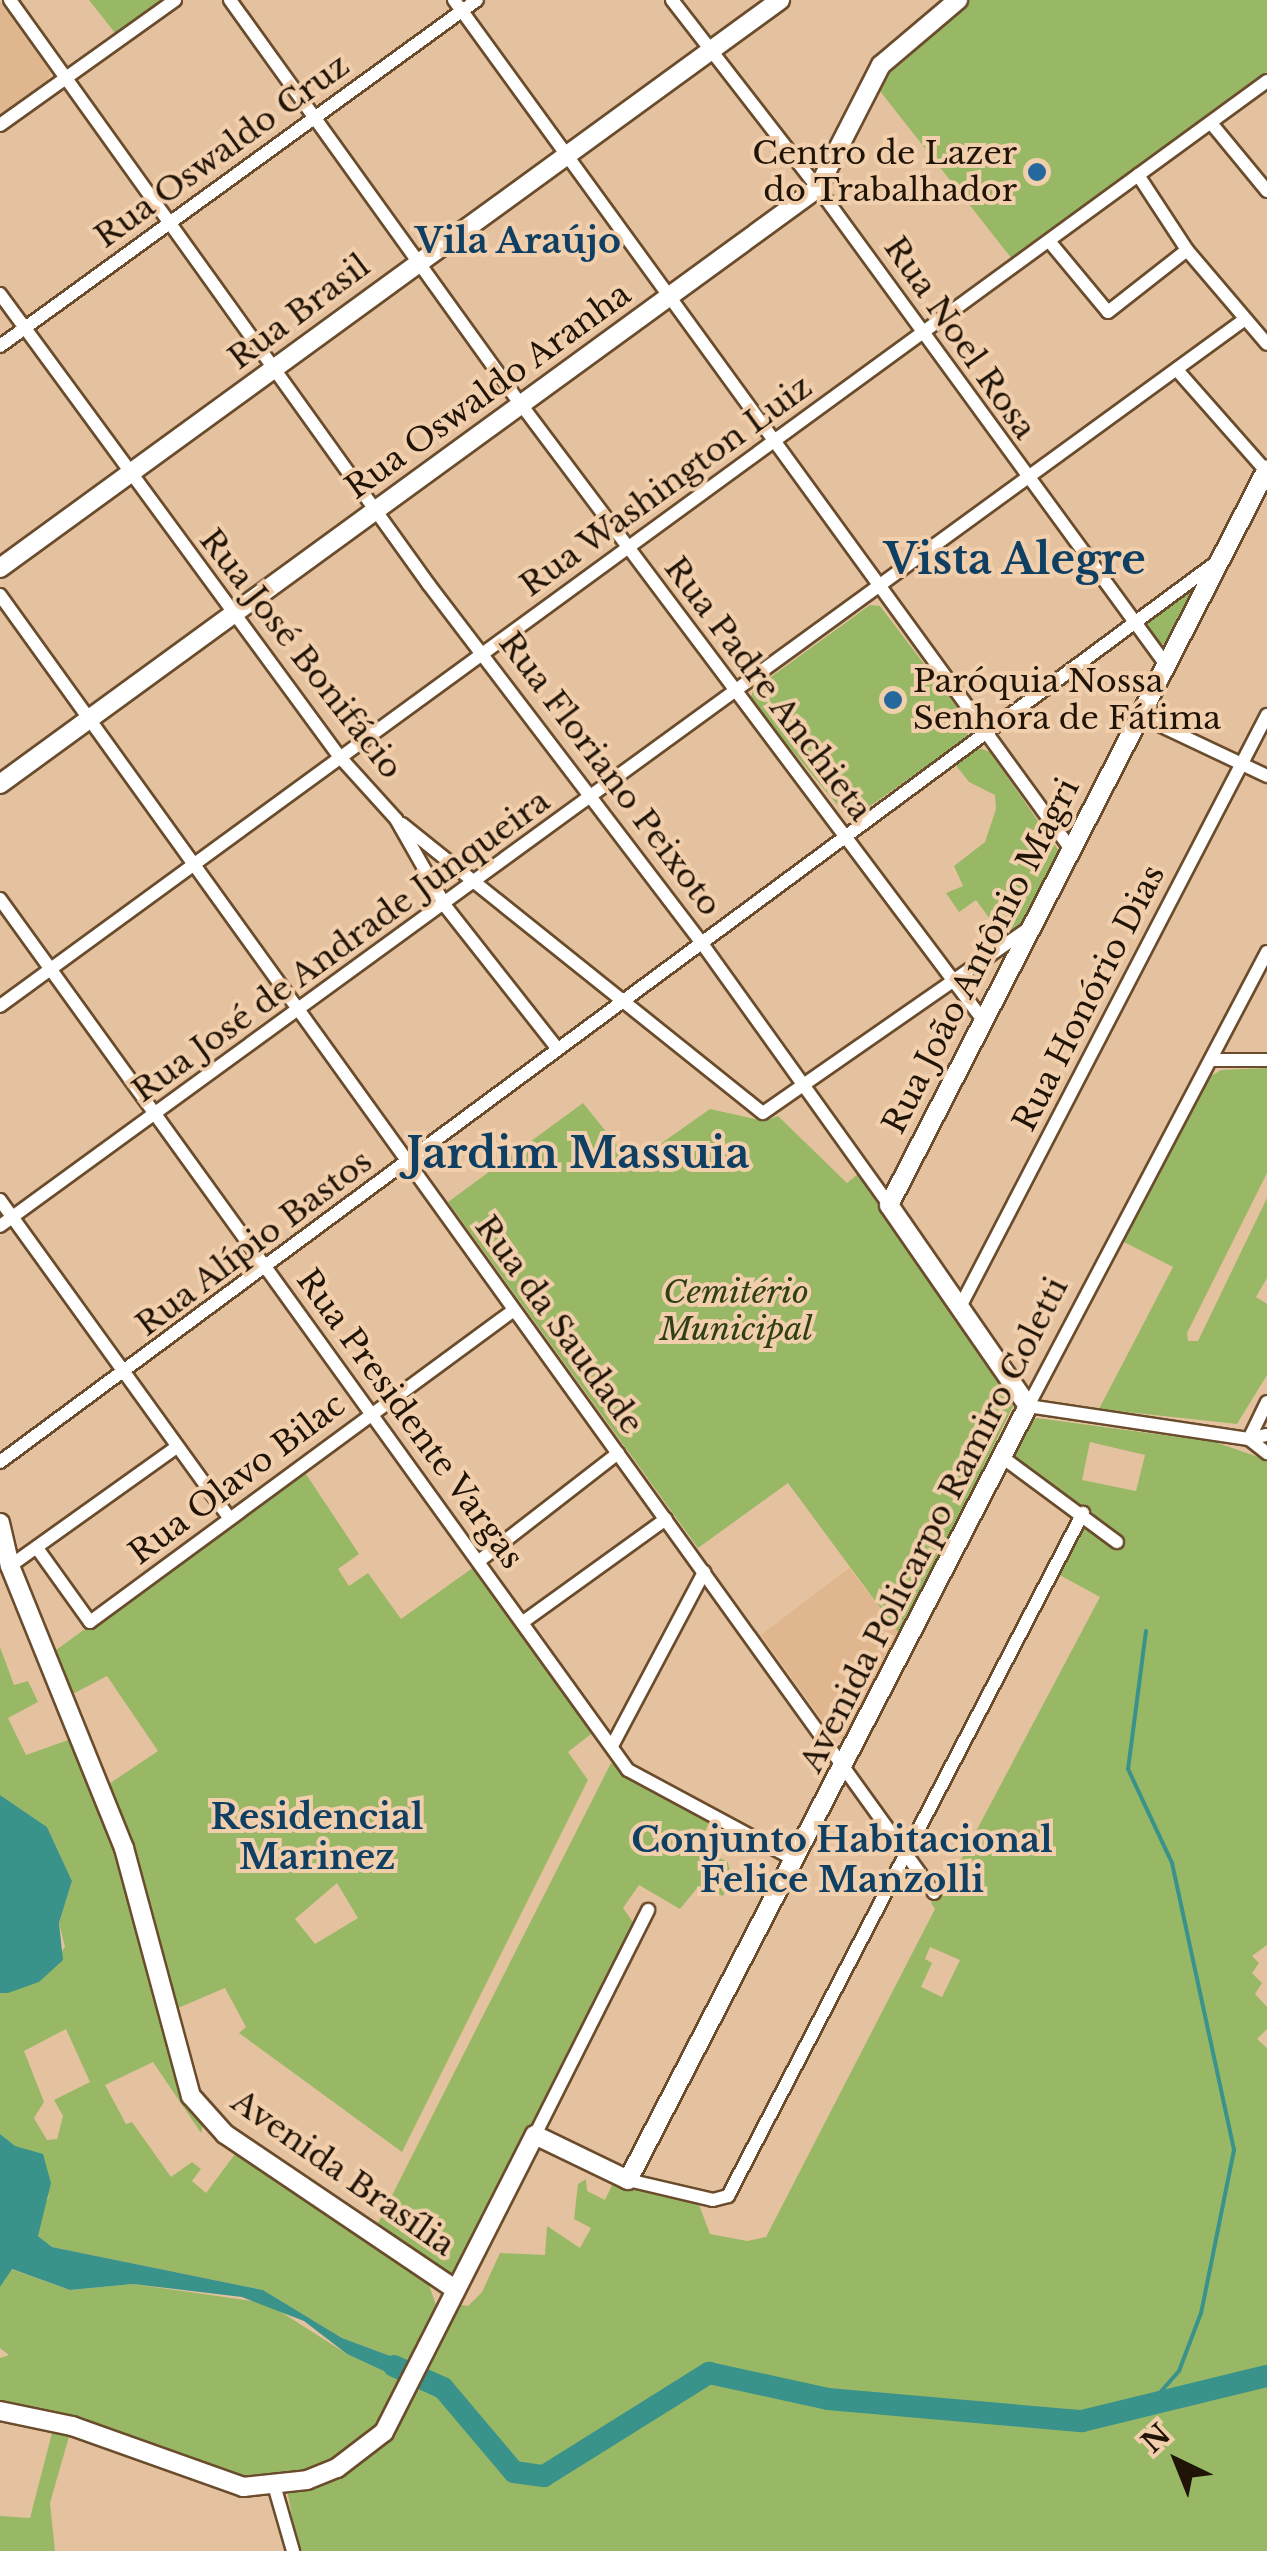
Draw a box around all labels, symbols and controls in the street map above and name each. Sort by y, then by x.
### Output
street label: Rua Oswaldo Cruz [87,46,357,256]
place label: Centro de Lazer do Trabalhador [752,135,1017,210]
marker: Centro de Lazer do Trabalhador [1026,161,1048,183]
district label: Vila Araújo [414,220,622,262]
street label: Rua Noel Rosa [876,229,1044,447]
street label: Rua Brasil [221,246,377,378]
street label: Rua Oswaldo Aranha [337,274,639,508]
street label: Rua Washington Luiz [512,367,820,605]
street label: Rua José Bonifácio [191,521,411,787]
district label: Vista Alegre [883,534,1147,584]
street label: Rua Padre Anchieta [656,549,880,829]
street label: Rua Floriano Peixoto [491,625,729,923]
place label: Paróquia Nossa Senhora de Fátima [913,663,1221,738]
marker: Paróquia Nossa Senhora de Fátima [882,689,904,711]
street label: Rua João Antônio Magri [874,771,1088,1141]
street label: Rua José de Andrade Junqueira [124,781,558,1111]
street label: Rua Honório Dias [1005,858,1173,1138]
district label: Jardim Massuia [406,1128,750,1178]
street label: Rua Alípio Bastos [128,1141,380,1345]
street label: Rua da Saudade [467,1208,651,1442]
street label: Rua Presidente Vargas [288,1261,532,1577]
street label: Avenida Policarpo Ramiro Coletti [792,1271,1076,1779]
park label: Cemitério Municipal [659,1274,813,1349]
street label: Rua Olavo Bilac [121,1385,353,1573]
district label: Residencial Marinez [211,1796,423,1878]
district label: Conjunto Habitacional Felice Manzolli [631,1819,1053,1901]
street label: Avenida Brasília [224,2082,462,2264]
north arrow [1127,2411,1227,2511]
text: N [1135,2417,1178,2460]

